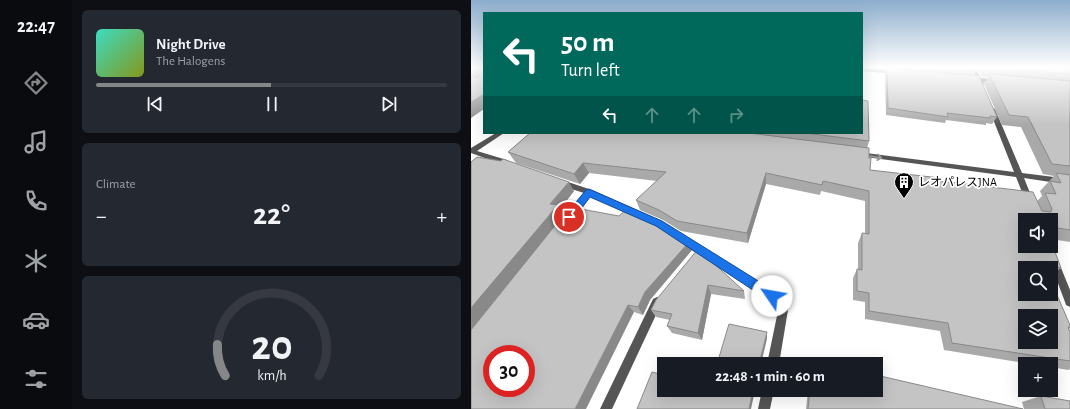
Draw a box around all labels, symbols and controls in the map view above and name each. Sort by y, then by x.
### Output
text: 22:47 [17,18,55,36]
icon: left [495,28,547,80]
text: 50 m [561,29,615,57]
text: Night Drive [156,37,226,52]
text: The Halogens [156,55,225,68]
text: Turn left [561,62,620,80]
icon: directions [22,69,50,97]
icon: previous [144,93,166,115]
icon: pause [261,93,283,115]
icon: next [378,93,400,115]
icon: left [599,104,621,126]
icon: ahead [641,104,663,126]
icon: ahead [683,104,705,126]
icon: right [725,104,747,126]
icon: music [22,128,50,156]
one-way arrow [869,153,882,161]
building icon: レオパレスJNA [893,171,915,199]
place label: レオパレスJNA [918,176,997,188]
text: Climate [96,178,135,191]
icon: phone [22,187,50,215]
text: 22° [253,200,290,230]
pin [552,200,586,234]
text: − [96,205,107,227]
text: + [436,205,447,227]
icon: arrive [558,206,580,228]
map controls [1018,213,1058,397]
button: sound [1018,213,1058,253]
icon: climate [22,247,50,275]
button: search [1018,261,1058,301]
position arrow [751,275,793,317]
icon: car [22,306,50,334]
button: layers [1018,309,1058,349]
text: 20 [251,325,292,366]
speed limit sign: 30 [483,345,535,397]
button: + [1018,357,1058,397]
icon: filters [22,365,50,393]
text: km/h [257,368,286,382]
text: 22:48 · 1 min · 60 m [715,369,825,384]

